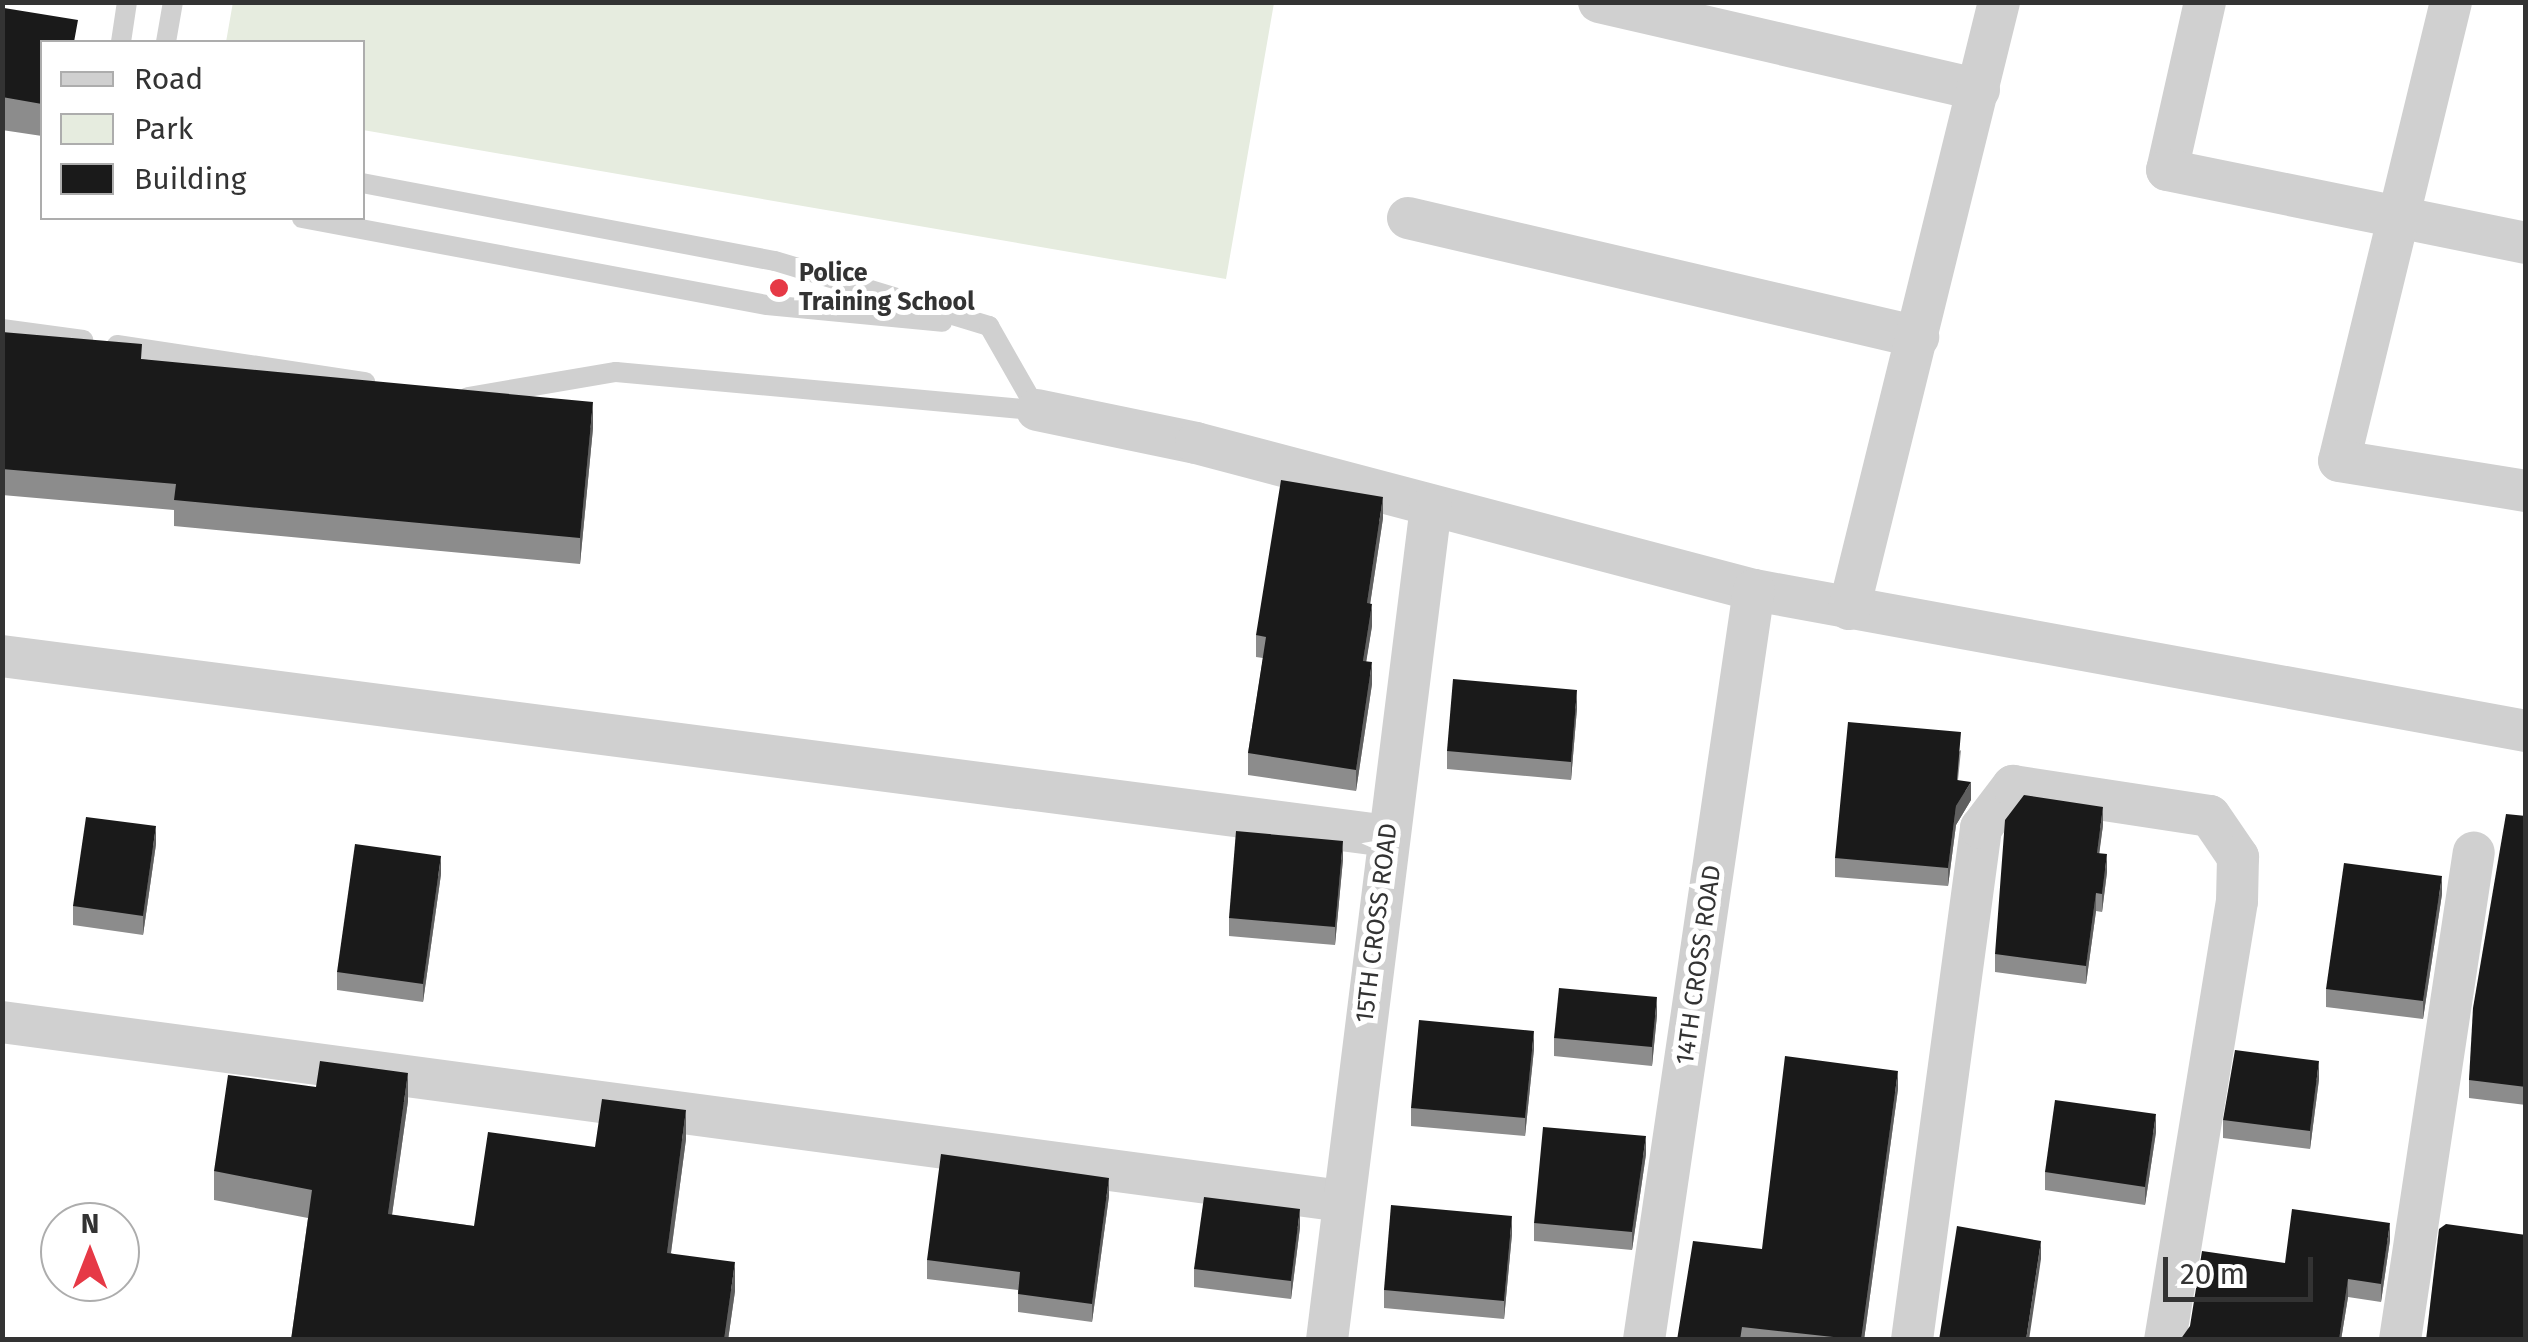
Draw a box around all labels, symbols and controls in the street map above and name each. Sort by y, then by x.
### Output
legend [40,40,365,220]
text: Road [134,61,203,97]
text: Park [134,111,193,147]
text: Building [134,161,246,197]
place label: Police Training School [799,259,975,318]
marker: Police Training School [768,277,790,299]
street label: 15TH CROSS ROAD [1350,821,1404,1025]
street label: 14TH CROSS ROAD [1670,863,1728,1067]
north arrow [40,1202,140,1302]
text: N [81,1207,99,1240]
scale bar [2168,1237,2318,1299]
text: 20 m [2180,1256,2245,1292]

